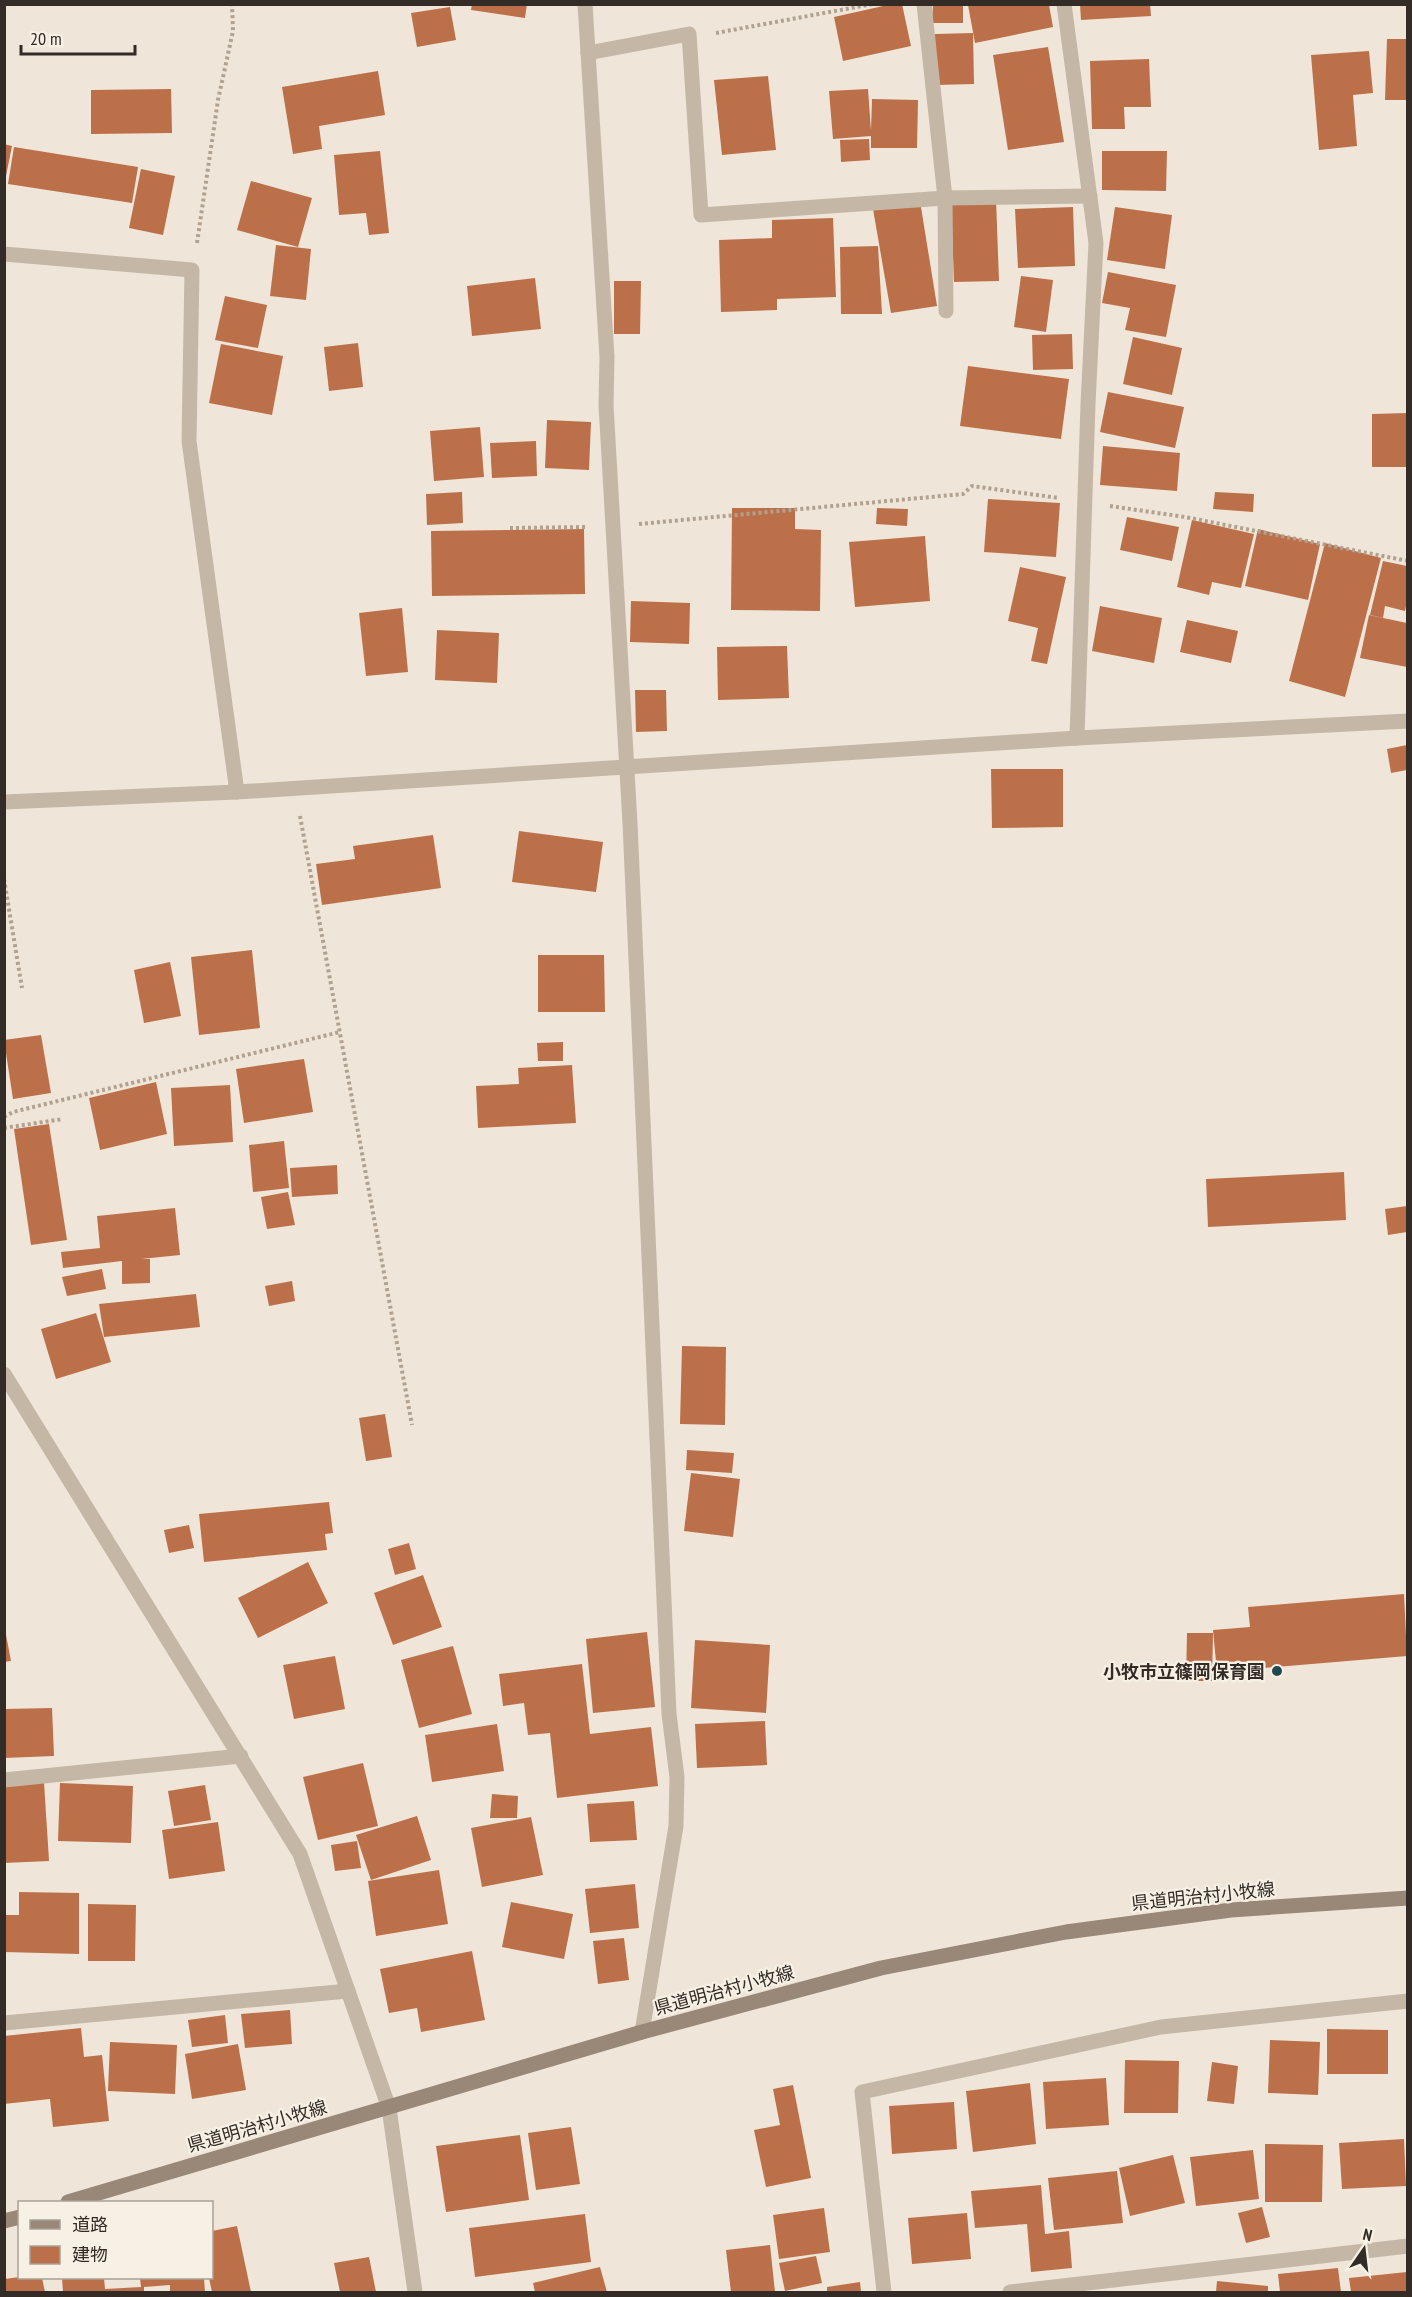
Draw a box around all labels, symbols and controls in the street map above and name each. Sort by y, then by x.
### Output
scale bar [21,18,135,56]
text: 20 m [30,27,62,50]
place label: 小牧市立篠岡保育園 [1103,1660,1265,1683]
marker: 小牧市立篠岡保育園 [1270,1664,1284,1678]
street label: 県道明治村小牧線 [1130,1877,1276,1915]
street label: 県道明治村小牧線 [651,1960,797,2020]
street label: 県道明治村小牧線 [185,2095,329,2157]
legend [18,2201,213,2279]
text: 道路 [72,2213,108,2236]
north arrow [1334,2219,1394,2279]
text: N [1361,2224,1374,2245]
text: 建物 [72,2243,108,2266]

